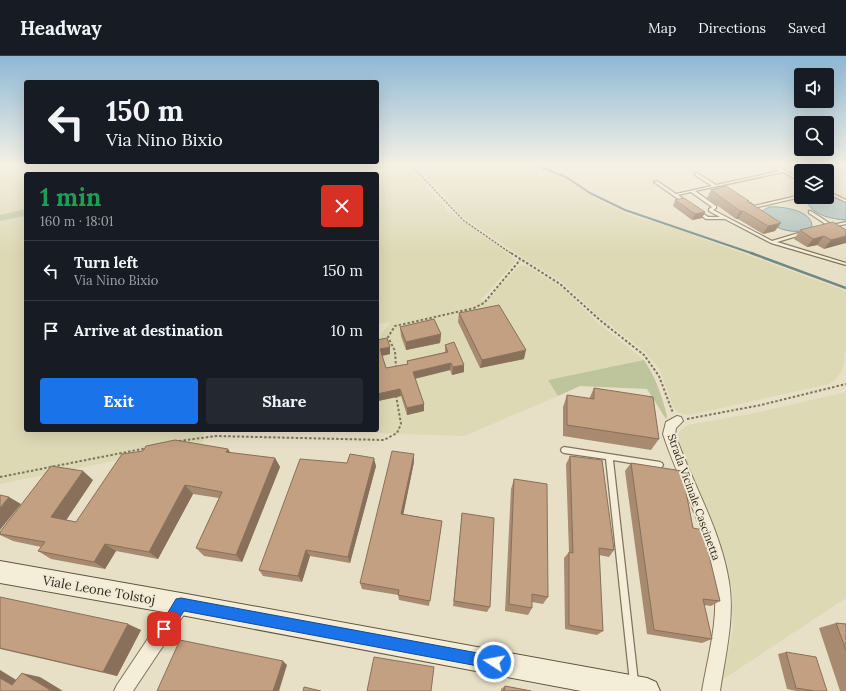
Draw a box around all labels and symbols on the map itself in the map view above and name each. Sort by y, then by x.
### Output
street label: Strada Vicinale Cascinetta [665,432,724,562]
street label: Viale Leone Tolstoj [40,572,157,608]
pin [147,612,181,646]
position arrow [473,641,515,683]

